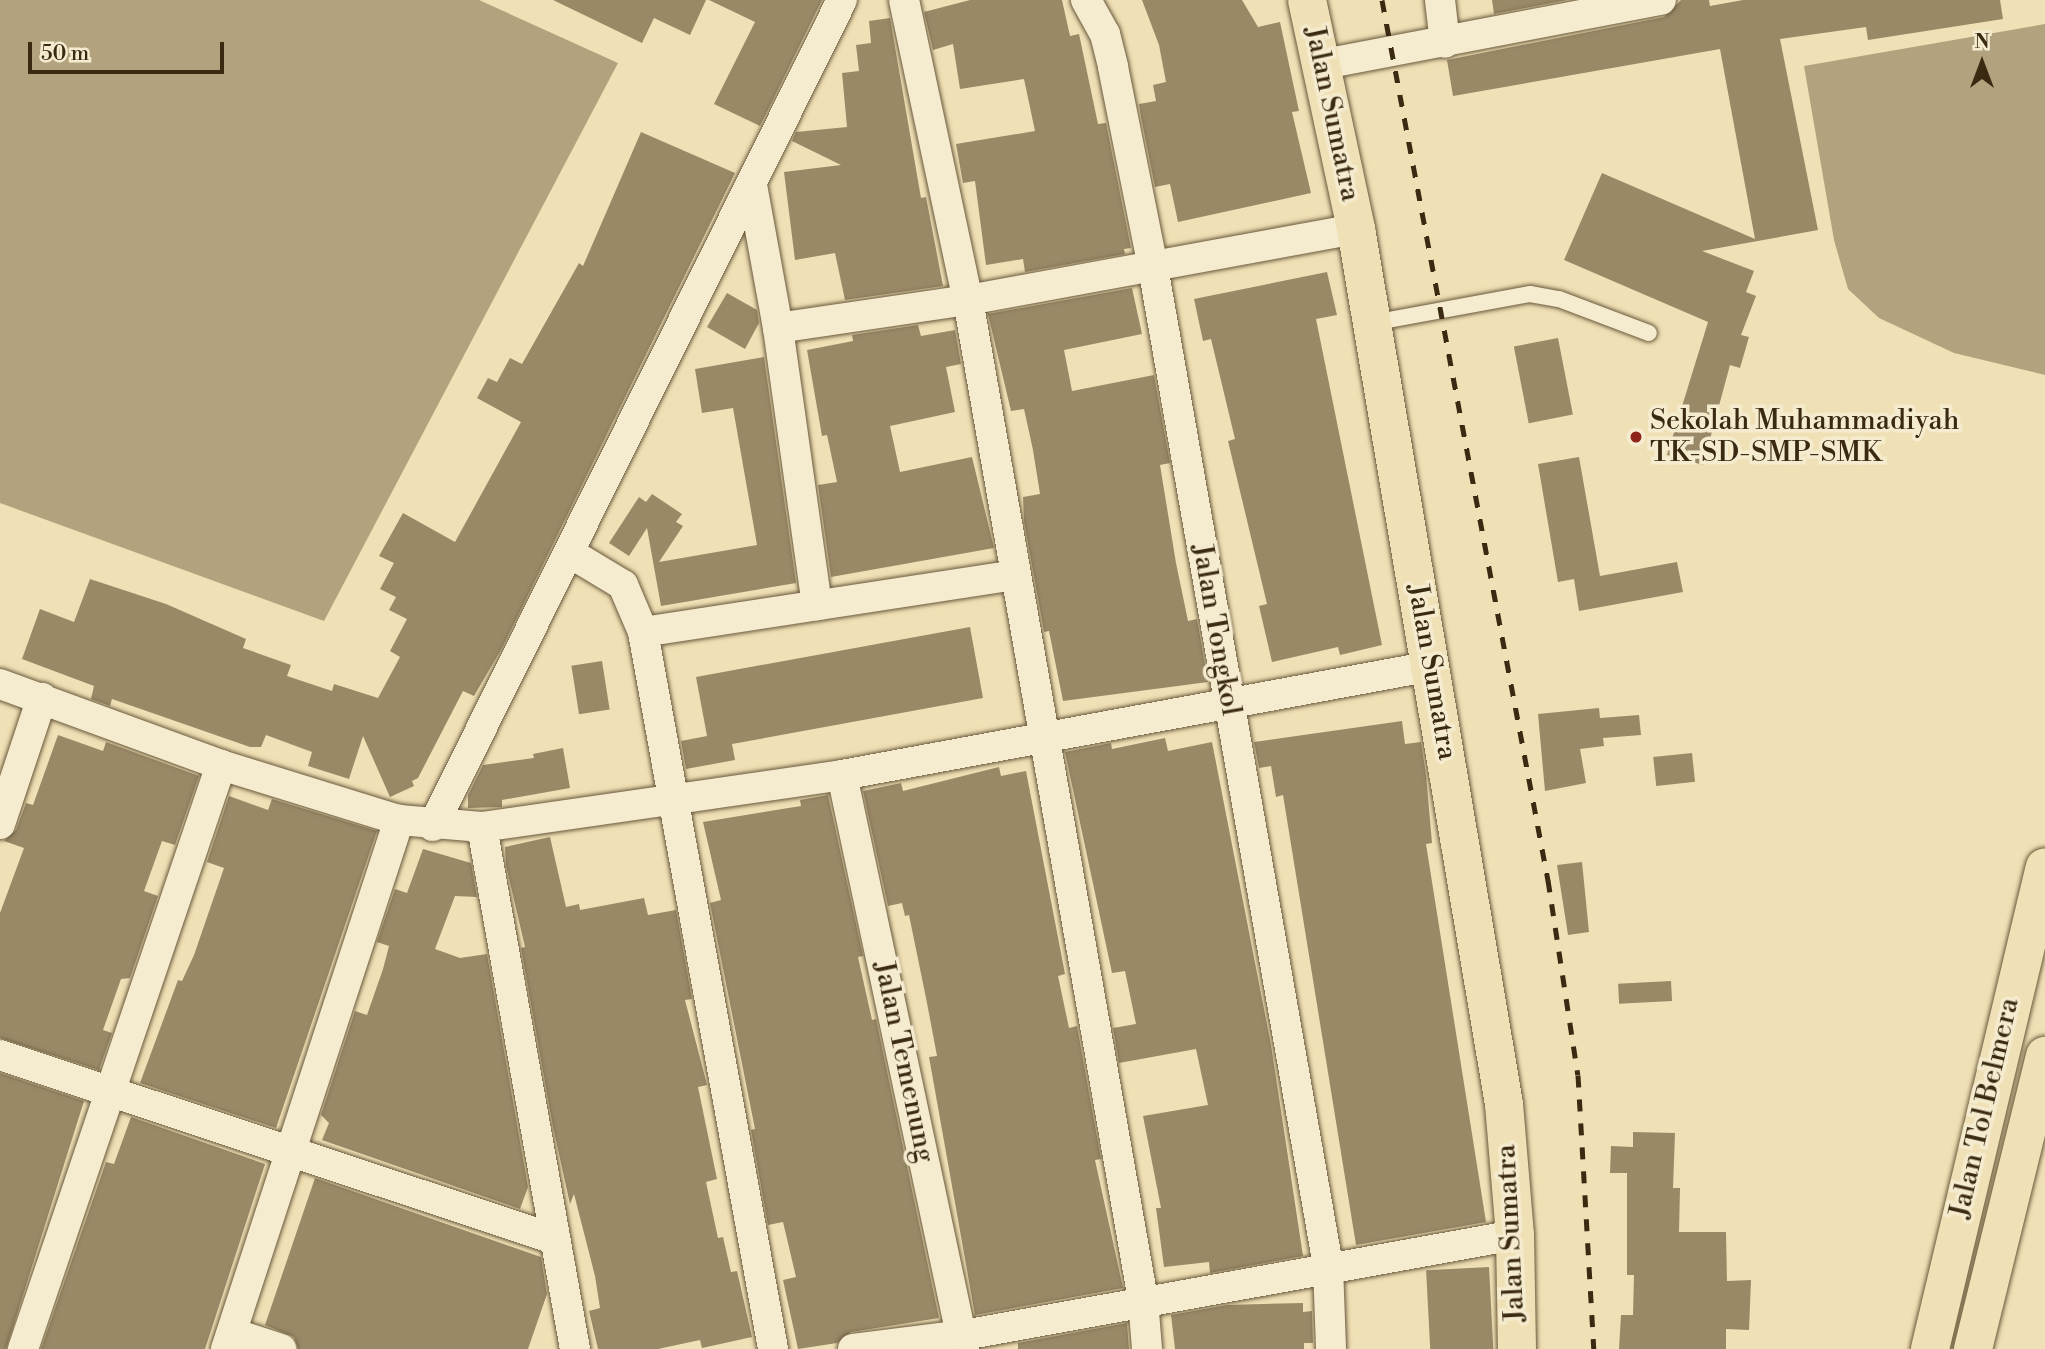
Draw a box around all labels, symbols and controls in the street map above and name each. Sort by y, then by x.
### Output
street label: Jalan Sumatra [1297,24,1367,204]
scale bar [32,28,228,72]
north arrow [1947,28,2017,98]
text: N [1974,30,1990,54]
text: 50 m [41,41,89,67]
place label: Sekolah Muhammadiyah TK-SD-SMP-SMK [1650,404,1959,470]
marker: Sekolah Muhammadiyah TK-SD-SMP-SMK [1628,429,1644,445]
street label: Jalan Tongkol [1184,542,1248,718]
street label: Jalan Sumatra [1400,582,1464,762]
street label: Jalan Temenung [866,958,942,1166]
street label: Jalan Tol Belmera [1943,995,2027,1221]
street label: Jalan Sumatra [1490,1143,1532,1323]

